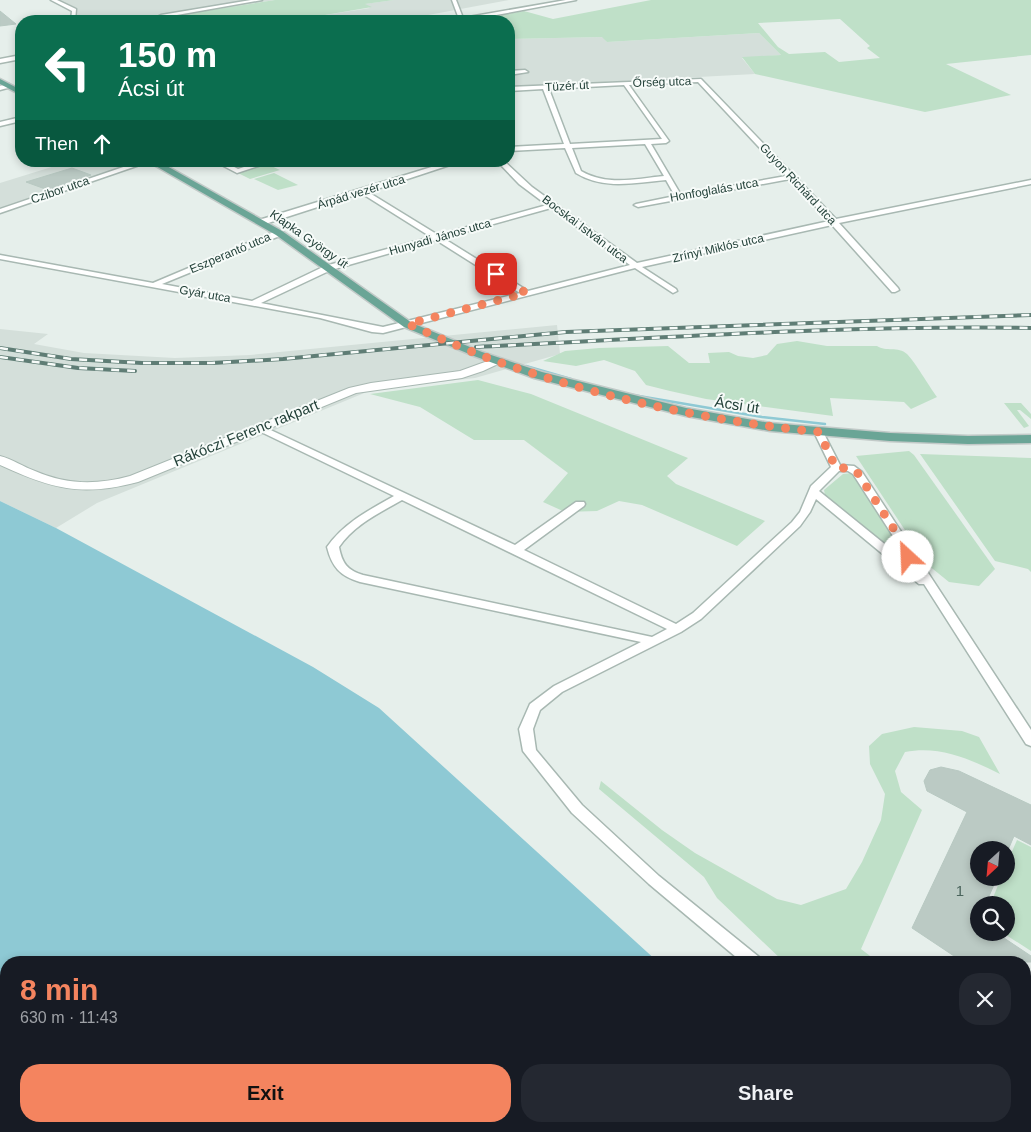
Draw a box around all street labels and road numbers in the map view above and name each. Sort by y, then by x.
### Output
street label: Őrség utca [632,73,692,90]
street label: Tüzér út [545,78,590,94]
street label: Guyon Richárd utca [757,140,840,228]
street label: Árpád vezér utca [315,171,407,212]
street label: Czibor utca [29,173,91,207]
street label: Honfoglalás utca [669,175,760,205]
street label: Bocskai István utca [540,192,631,266]
street label: Klapka György út [267,207,351,272]
street label: Hunyadi János utca [387,216,493,258]
street label: Eszperantó utca [187,229,273,276]
street label: Zrínyi Miklós utca [671,231,765,265]
street label: Gyár utca [178,283,232,305]
street label: Ácsi út [714,393,761,417]
street label: Rákóczi Ferenc rakpart [171,395,322,469]

